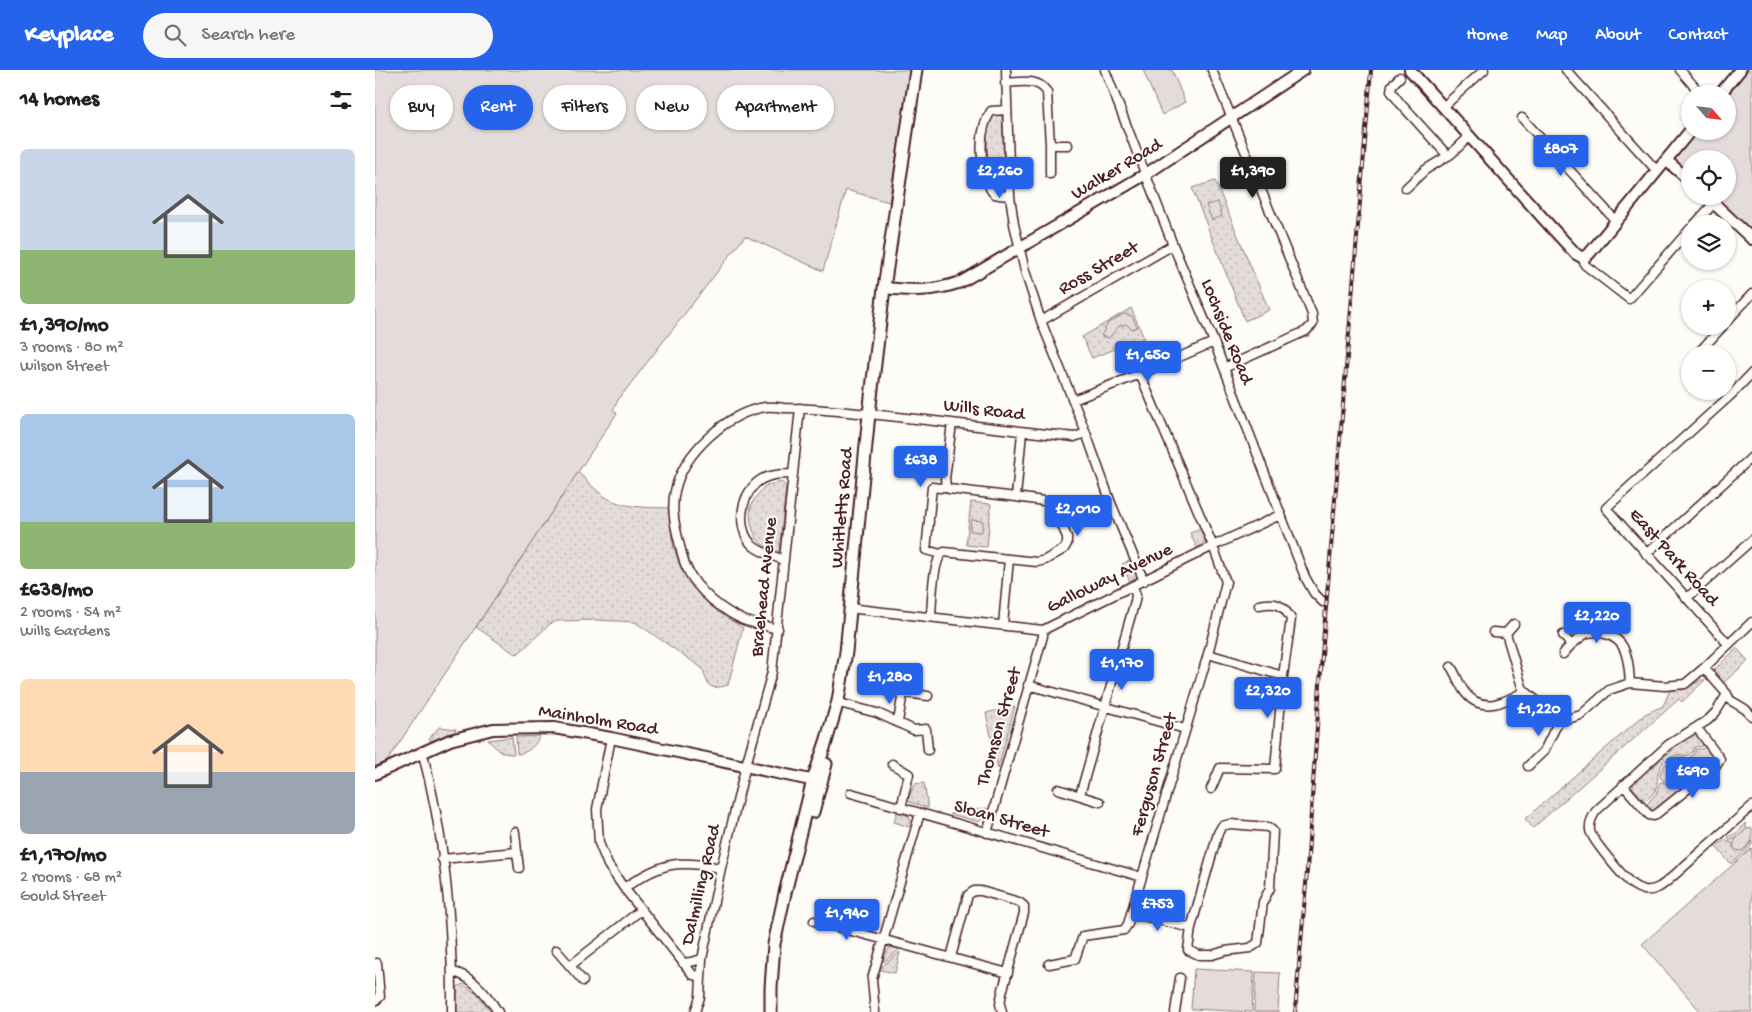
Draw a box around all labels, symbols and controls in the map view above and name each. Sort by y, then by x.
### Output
search box [143,13,493,58]
text: Keyplace [25,21,113,50]
icon: search [161,21,189,49]
text: Search here [201,24,295,47]
text: Home [1466,25,1508,46]
text: Map [1536,25,1567,46]
text: About [1595,25,1641,46]
text: Contact [1669,25,1727,46]
chip: Buy [390,85,453,130]
chip: Rent [463,85,533,130]
chip: Filters [543,85,626,130]
chip: New [636,85,707,130]
chip: Apartment [717,85,834,130]
north arrow [1681,85,1736,140]
map controls [1681,85,1736,400]
icon: filters [327,86,355,114]
text: 14 homes [20,88,99,113]
street label: Walker Road [1067,133,1168,206]
pin: £807 [1531,134,1591,177]
text: £807 [1544,141,1578,160]
button: locate [1681,150,1736,205]
pin: £2,260 [959,156,1041,199]
pin: £1,390 [1212,156,1294,199]
text: £2,260 [977,163,1023,182]
text: £1,390 [1231,163,1275,182]
icon: home [143,181,233,271]
button: layers [1681,215,1736,270]
street label: Ross Street [1055,236,1145,301]
street label: Lochside Road [1194,276,1258,390]
button: + [1681,280,1736,335]
text: £1,390/mo [20,314,109,339]
text: 3 rooms · 80 m² [20,339,124,358]
pin: £1,650 [1107,340,1189,383]
button: − [1681,345,1736,400]
text: £1,650 [1126,347,1170,366]
text: Wilson Street [20,358,109,377]
street label: Wills Road [942,395,1028,428]
street label: Whitletts Road [826,445,860,569]
icon: home [143,446,233,536]
pin: £638 [891,446,951,488]
text: £638 [905,452,937,471]
pin: £2,010 [1037,494,1119,537]
text: £2,010 [1056,501,1100,520]
street label: East Park Road [1623,504,1724,613]
street label: Braehead Avenue [746,516,784,659]
street label: Galloway Avenue [1043,539,1177,619]
text: £638/mo [20,579,93,604]
pin: £2,220 [1556,602,1638,644]
text: 2 rooms · 54 m² [20,604,121,623]
text: £2,220 [1575,608,1619,627]
text: Wills Gardens [20,623,110,642]
pin: £1,170 [1081,648,1163,691]
text: £1,170 [1101,655,1143,674]
pin: £1,280 [849,662,931,705]
street label: Thomson Street [972,663,1028,790]
text: £1,280 [868,669,912,688]
pin: £2,320 [1227,676,1309,719]
text: £2,320 [1245,683,1291,702]
pin: £1,220 [1498,694,1580,737]
street label: Mainholm Road [537,700,661,742]
text: £1,220 [1517,701,1561,720]
street label: Ferguson Street [1126,709,1184,840]
icon: home [143,711,233,801]
pin: £690 [1663,756,1723,799]
text: £690 [1677,763,1709,782]
street label: Sloan Street [951,795,1053,845]
street label: Dalmilling Road [677,821,727,949]
text: £1,170/mo [20,844,107,869]
text: 2 rooms · 68 m² [20,869,122,888]
text: Gould Street [20,888,105,907]
pin: £753 [1128,890,1188,932]
text: £753 [1142,896,1174,915]
pin: £1,940 [806,898,888,941]
text: £1,940 [825,905,869,924]

